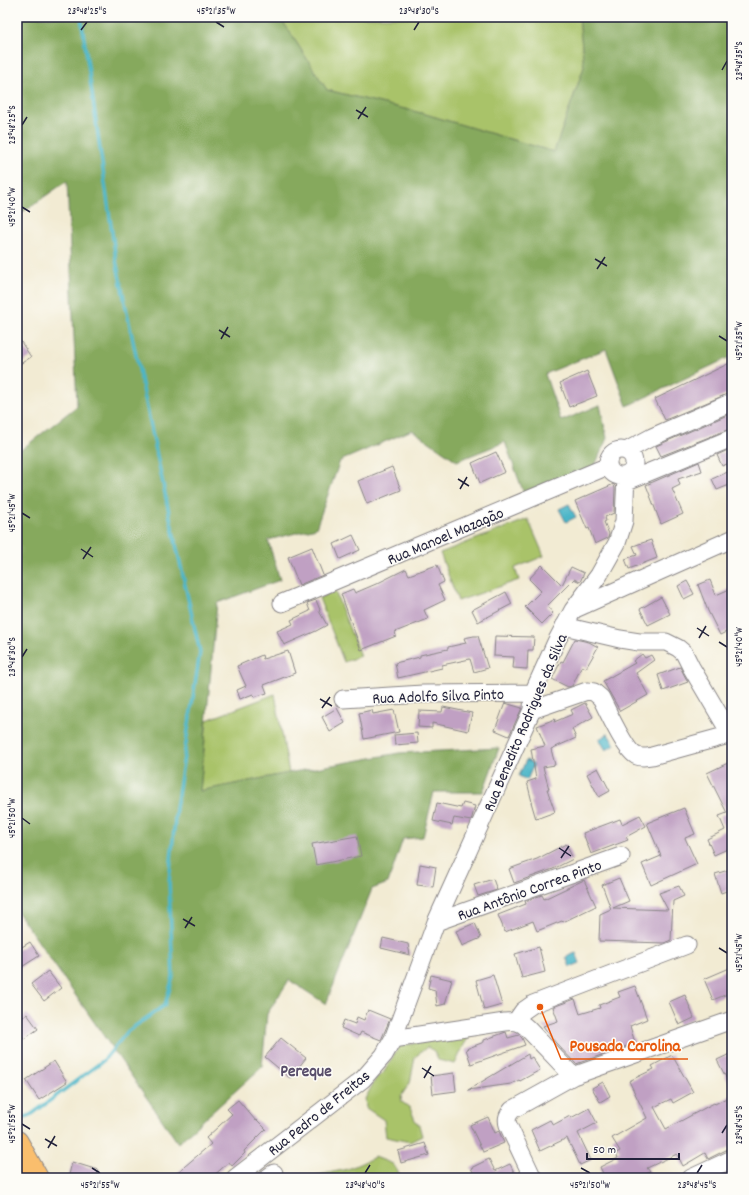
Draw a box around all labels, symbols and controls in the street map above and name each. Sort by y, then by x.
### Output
text: 23°48'25"S [67,5,107,19]
text: 45°21'35"W [197,5,236,19]
text: 23°48'30"S [399,5,439,19]
text: 23°48'35"S [733,41,747,81]
text: 23°48'25"S [6,105,20,145]
text: 45°21'40"W [6,187,20,227]
text: 45°21'35"W [733,321,747,360]
text: 45°21'45"W [6,493,20,532]
street label: Rua Manoel Mazagão [384,502,508,572]
text: 45°21'40"W [733,627,747,667]
street label: Rua Benedito Rodrigues da Silva [478,630,574,816]
text: 23°48'30"S [6,637,20,677]
street label: Rua Adolfo Silva Pinto [372,684,504,711]
text: 45°21'50"W [6,798,20,838]
street label: Rua Antônio Correa Pinto [455,855,605,928]
text: 45°21'45"W [733,933,747,972]
callout: Pousada Carolina [561,1030,688,1059]
text: Pousada Carolina [570,1036,681,1060]
district label: Pereque [280,1061,332,1085]
street label: Rua Pedro de Freitas [263,1065,376,1162]
text: 45°21'55"W [6,1104,20,1144]
text: 23°48'45"S [733,1106,747,1144]
scale bar [587,1135,679,1161]
text: 50 m [593,1142,616,1159]
text: 45°21'55"W [80,1179,120,1193]
text: 23°48'40"S [345,1179,385,1193]
text: 45°21'50"W [570,1179,610,1193]
text: 23°48'45"S [678,1179,716,1193]

